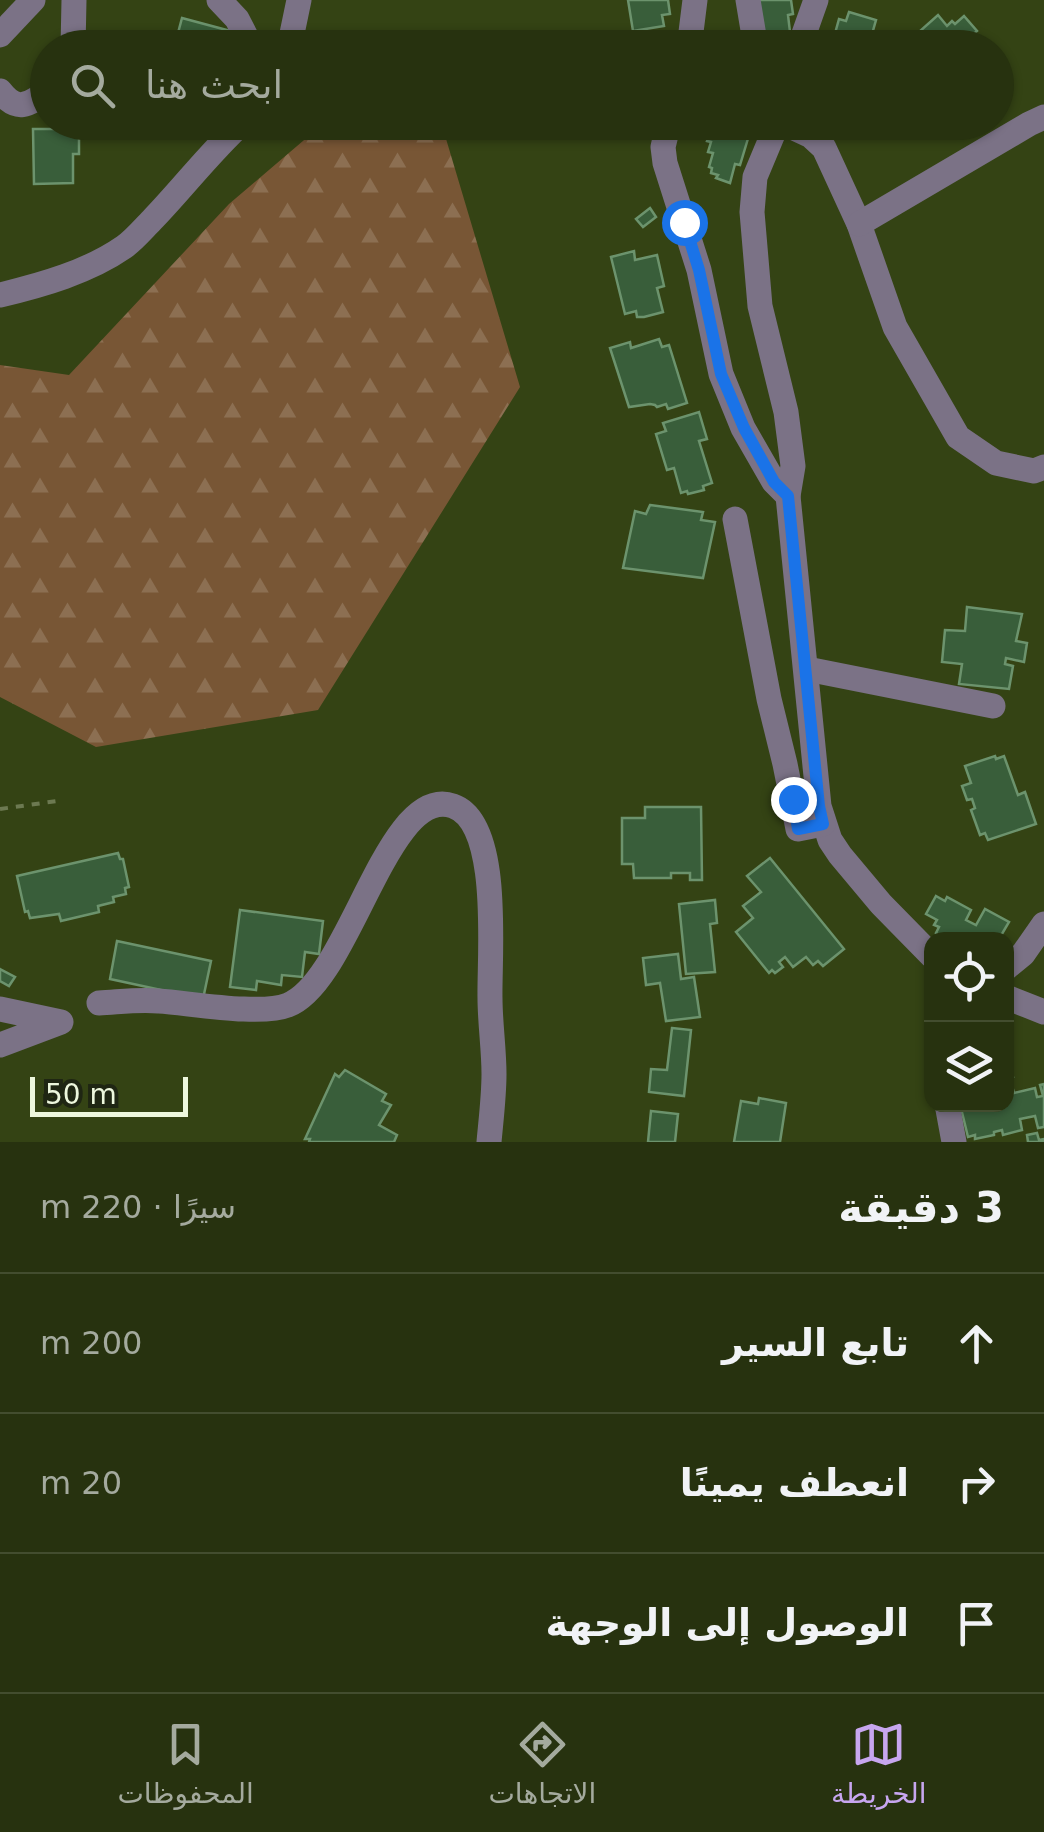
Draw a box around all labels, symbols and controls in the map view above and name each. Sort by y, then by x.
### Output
search box [30,30,1014,140]
icon: search [65,58,120,113]
text: ابحث هنا [145,63,283,107]
route start [662,200,708,246]
route end [771,777,817,823]
map controls [924,932,1014,1112]
button: locate [924,932,1014,1022]
button: layers [924,1022,1014,1112]
scale bar [30,1072,188,1116]
text: 50 m [45,1078,117,1111]
text: 3 دقيقة [838,1183,1004,1232]
text: سيرًا · 220 m [40,1188,236,1226]
icon: ahead [949,1316,1004,1371]
text: تابع السير [722,1321,909,1365]
text: 200 m [40,1324,142,1362]
icon: right [949,1456,1004,1511]
text: انعطف يمينًا [680,1461,909,1505]
text: 20 m [40,1464,122,1502]
icon: arrive [949,1596,1004,1651]
text: الوصول إلى الوجهة [546,1601,909,1645]
tab: المحفوظات [117,1717,254,1810]
tab: الاتجاهات [489,1717,596,1810]
tab: الخريطة [831,1717,927,1810]

